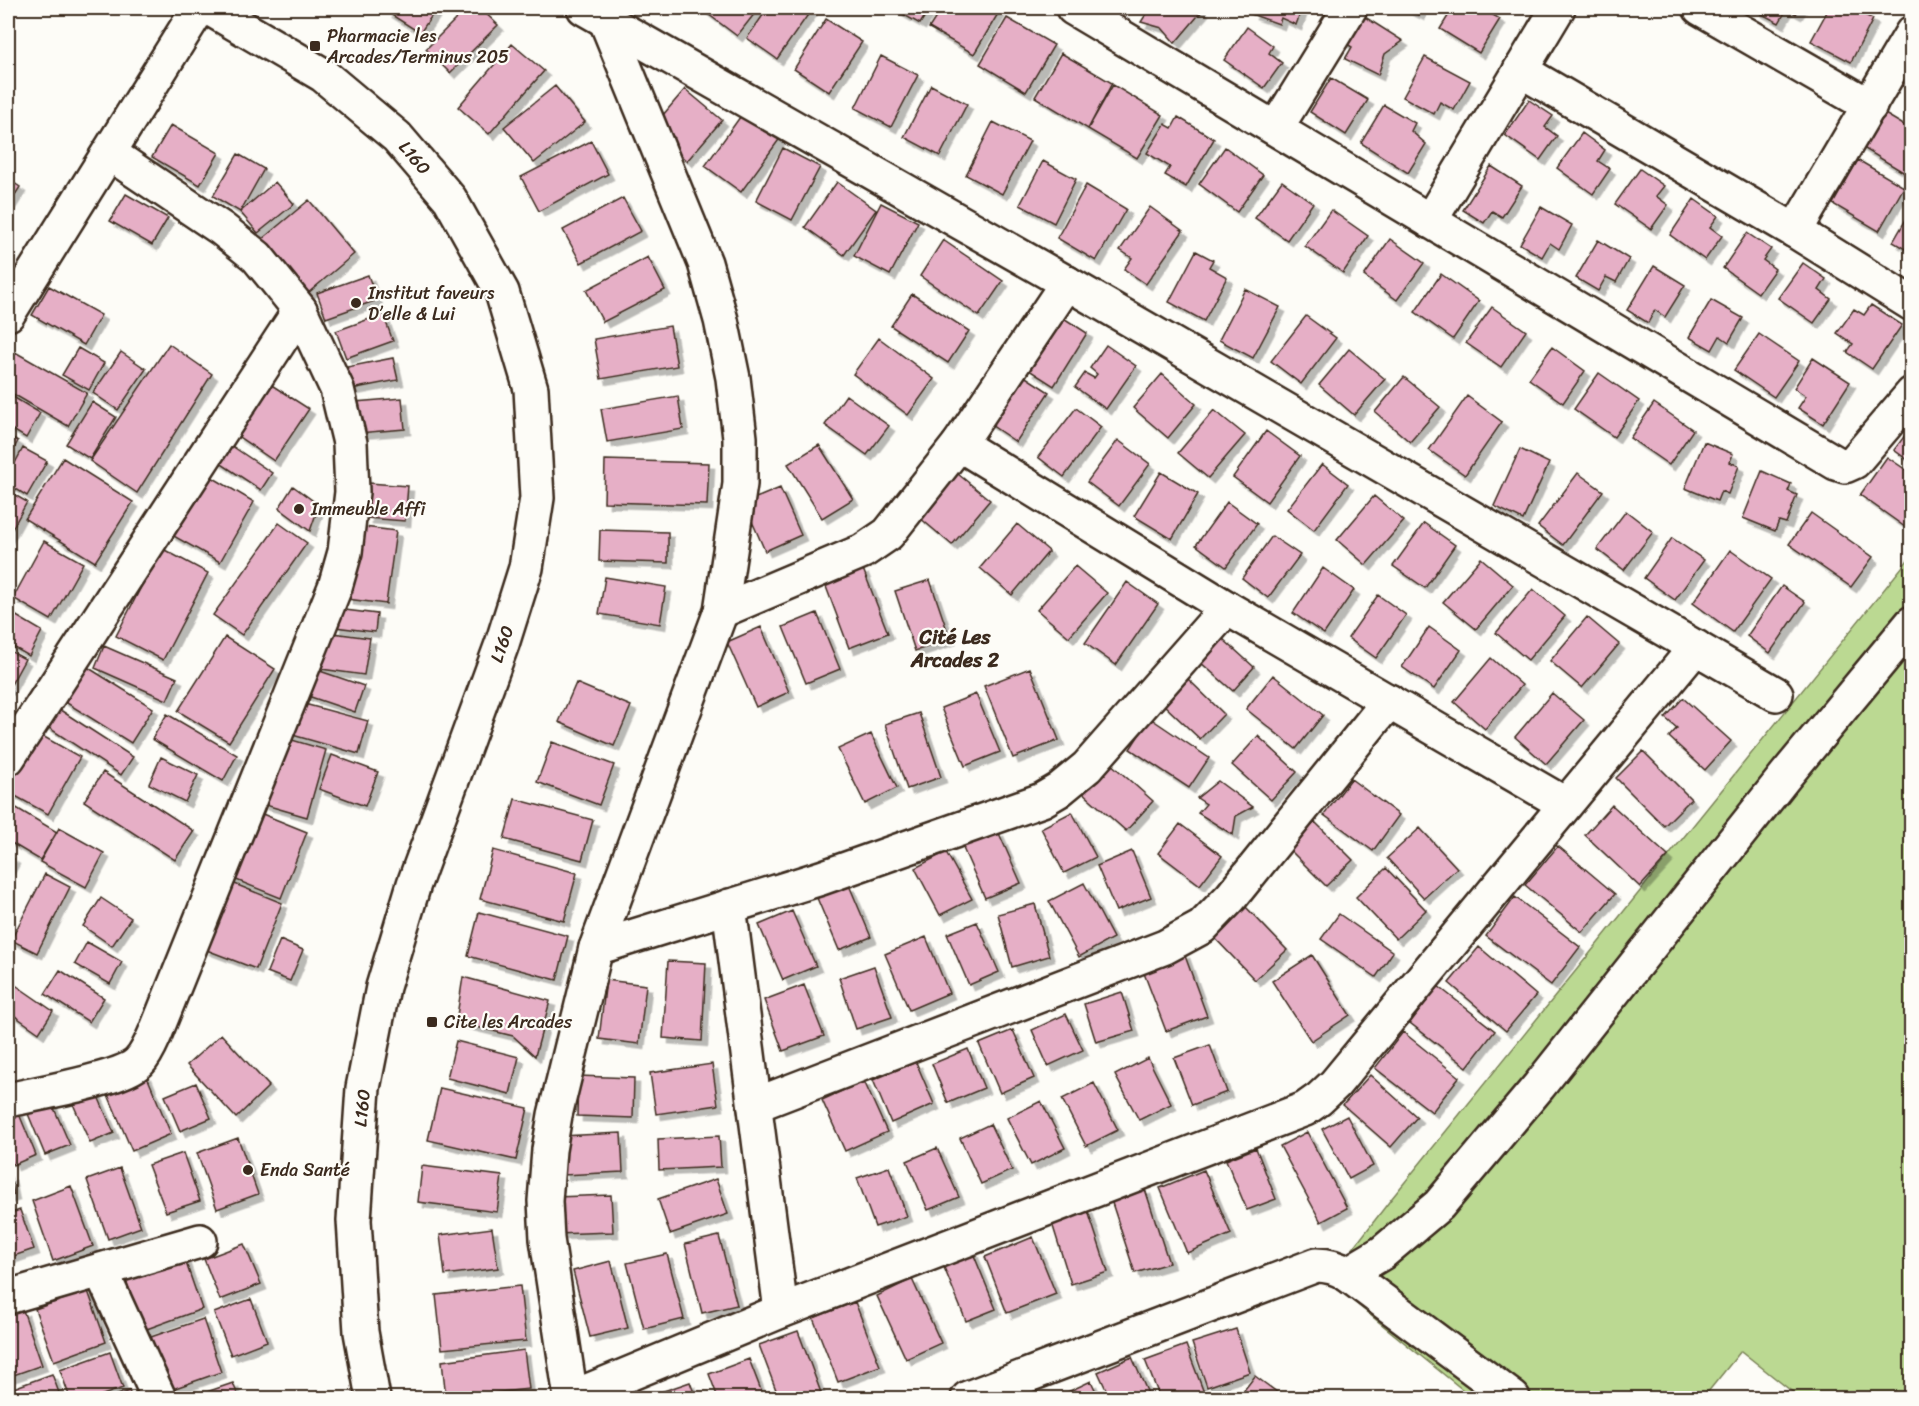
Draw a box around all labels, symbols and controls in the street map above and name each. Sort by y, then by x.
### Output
place label: Pharmacie les Arcades/Terminus 205 [326,20,509,73]
marker: Pharmacie les Arcades/Terminus 205 [308,39,322,53]
street label: L160 [390,133,439,182]
place label: Institut faveurs D’elle & Lui [367,277,495,330]
marker: Institut faveurs D’elle & Lui [349,296,363,310]
place label: Immeuble Affi [310,493,427,525]
marker: Immeuble Affi [292,502,306,516]
district label: Cité Les Arcades 2 [910,620,1000,678]
street label: L160 [481,621,523,667]
place label: Cite les Arcades [444,1006,573,1038]
marker: Cite les Arcades [425,1015,439,1029]
street label: L160 [344,1088,380,1128]
place label: Enda Santé [260,1154,350,1186]
marker: Enda Santé [241,1163,255,1177]

